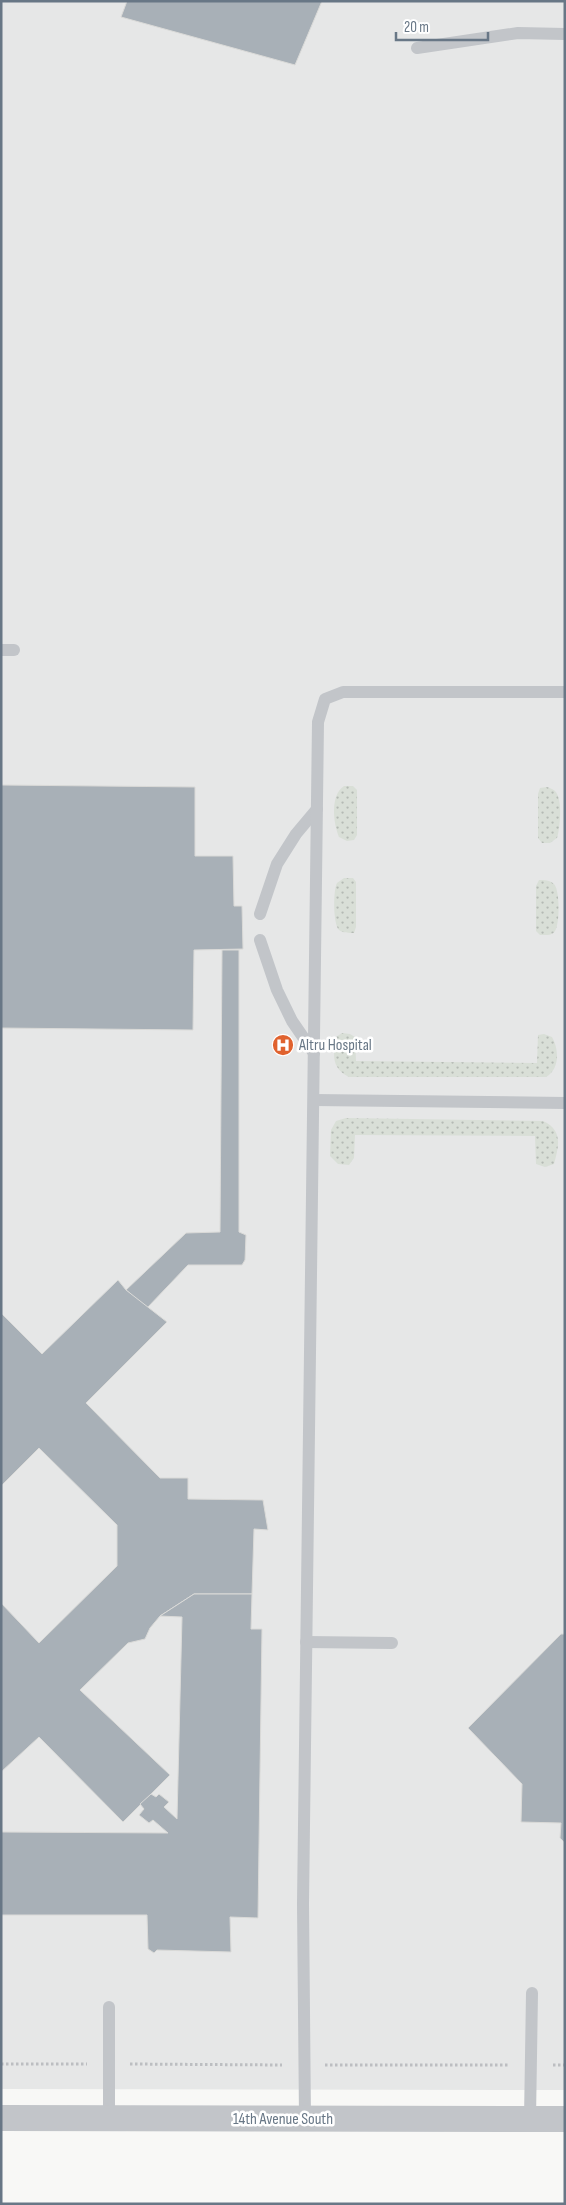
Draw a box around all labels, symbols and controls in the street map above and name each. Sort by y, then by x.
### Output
scale bar [396,10,488,42]
text: 20 m [404,18,429,37]
hospital icon: Altru Hospital [271,1033,295,1057]
place label: Altru Hospital [298,1036,372,1055]
street label: 14th Avenue South [233,2110,333,2129]

